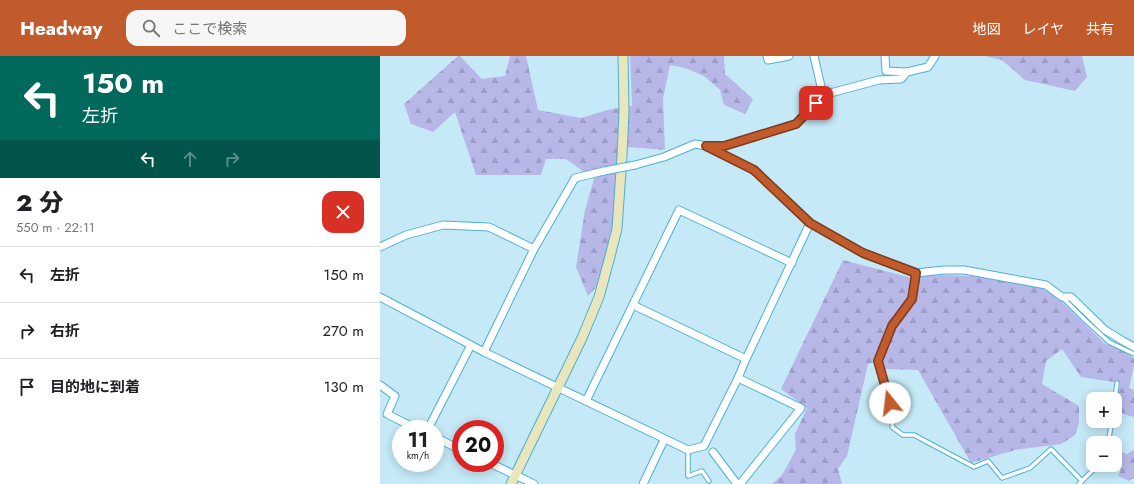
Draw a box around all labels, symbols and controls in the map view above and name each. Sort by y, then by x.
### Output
search box [126,10,406,46]
text: Headway [20,15,102,42]
icon: search [140,17,162,39]
text: ここで検索 [172,18,247,40]
text: 地図 [972,19,1000,39]
text: レイヤ [1022,19,1064,39]
text: 共有 [1086,19,1114,39]
text: 150 m [82,63,164,104]
icon: left [16,72,68,124]
pin [799,86,833,120]
icon: arrive [805,92,827,114]
text: 左折 [82,103,118,129]
icon: left [137,148,159,170]
icon: ahead [179,148,201,170]
icon: right [221,148,243,170]
text: 2 分 [16,185,64,220]
button: close [322,191,364,233]
text: 550 m · 22:11 [16,218,95,237]
icon: left [16,264,38,286]
text: 左折 [50,264,80,286]
text: 150 m [324,264,364,286]
icon: right [16,320,38,342]
text: 右折 [50,320,80,342]
text: 270 m [322,320,364,342]
icon: arrive [16,376,38,398]
text: 目的地に到着 [50,376,140,398]
text: 130 m [324,376,364,398]
position arrow [869,382,911,424]
map controls [1086,392,1122,472]
button: + [1086,392,1122,428]
speed limit sign: 20 [452,420,504,472]
text: 11 [408,426,428,455]
button: − [1086,436,1122,472]
text: km/h [407,448,429,463]

